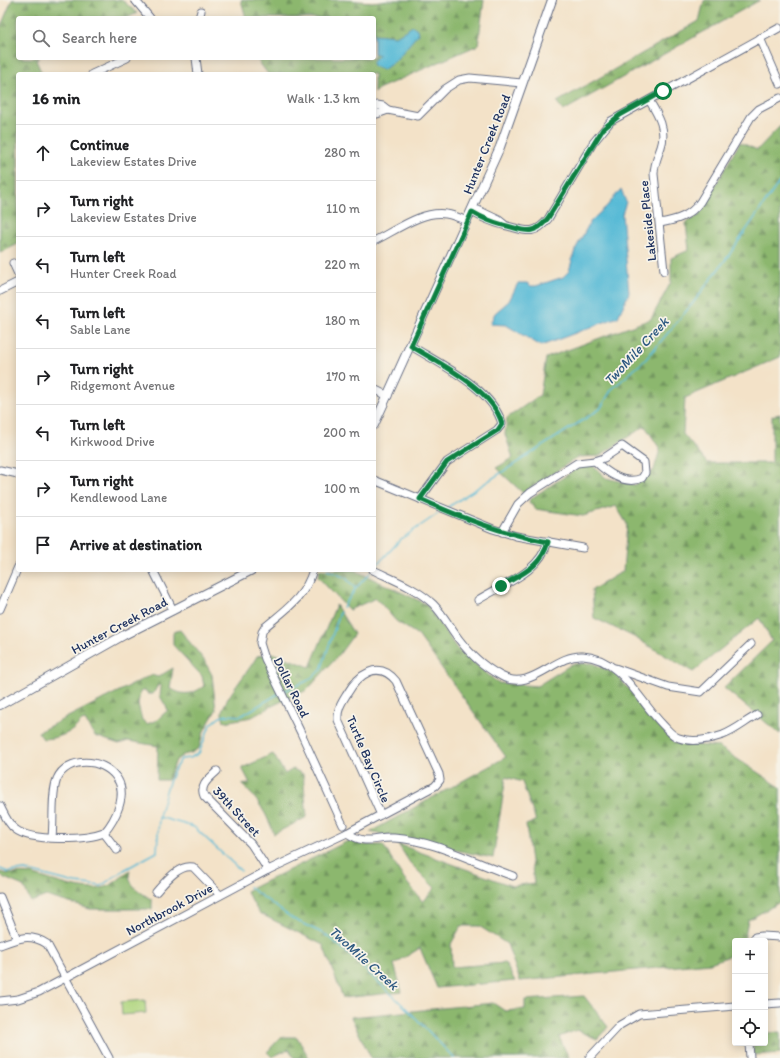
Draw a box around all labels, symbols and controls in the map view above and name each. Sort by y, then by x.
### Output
search box [16,16,376,60]
icon: search [30,27,52,49]
text: Search here [62,29,137,47]
route start [654,82,672,100]
text: 16 min [32,88,80,108]
text: Walk · 1.3 km [287,91,360,106]
street label: Hunter Creek Road [460,92,513,196]
text: Continue [70,136,129,154]
icon: ahead [32,142,54,164]
text: 280 m [324,145,360,160]
text: Lakeview Estates Drive [70,154,197,169]
street label: Lakeside Place [636,180,659,262]
text: Turn right [70,192,134,210]
icon: right [32,198,54,220]
text: 110 m [326,201,360,216]
text: Lakeview Estates Drive [70,210,197,225]
text: Turn left [70,248,125,266]
icon: left [32,254,54,276]
text: 220 m [324,257,360,272]
text: Hunter Creek Road [70,266,177,281]
text: Turn left [70,304,125,322]
icon: left [32,310,54,332]
text: 180 m [325,313,360,328]
water label: TwoMile Creek [600,313,673,389]
text: Sable Lane [70,322,131,337]
text: Turn right [70,360,134,378]
icon: right [32,366,54,388]
text: 170 m [326,369,360,384]
text: Ridgemont Avenue [70,378,175,393]
text: Turn left [70,416,125,434]
icon: left [32,422,54,444]
text: 200 m [323,425,360,440]
text: Kirkwood Drive [70,434,155,449]
text: Turn right [70,472,134,490]
icon: right [32,478,54,500]
text: 100 m [324,481,360,496]
text: Kendlewood Lane [70,490,167,505]
icon: arrive [32,534,54,556]
text: Arrive at destination [70,536,202,554]
route end [492,577,510,595]
street label: Hunter Creek Road [69,594,170,657]
street label: Dollar Road [270,654,313,720]
street label: Turtle Bay Circle [343,713,394,805]
street label: 39th Street [210,783,264,840]
street label: Northbrook Drive [123,880,215,939]
water label: TwoMile Creek [326,923,402,994]
map controls [732,938,768,1046]
button: + [732,938,768,974]
button: − [732,974,768,1010]
button: locate [732,1010,768,1046]

